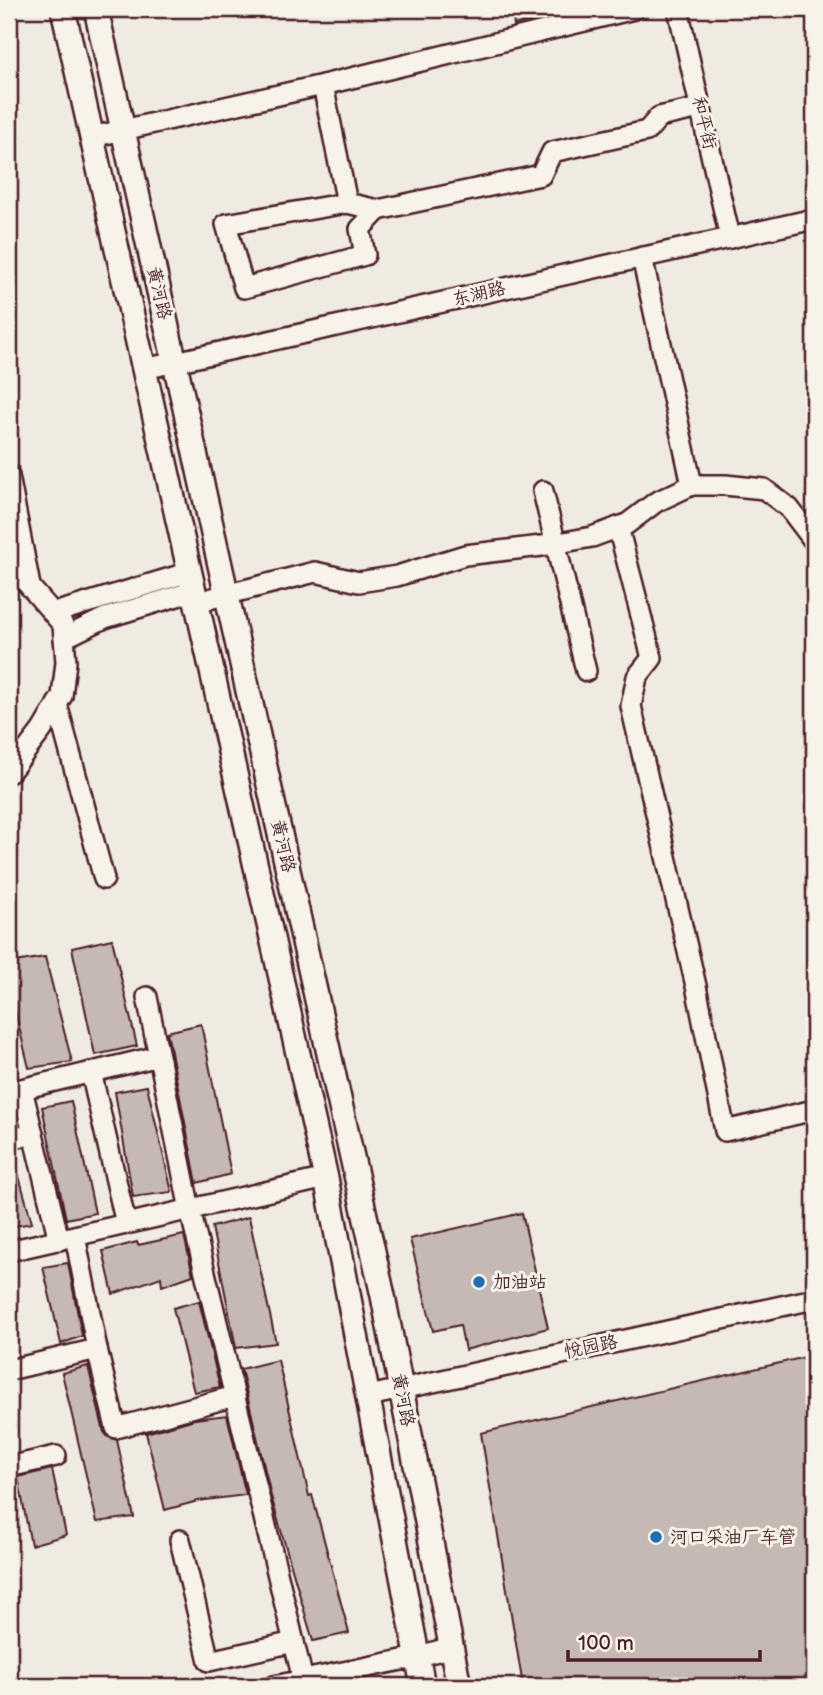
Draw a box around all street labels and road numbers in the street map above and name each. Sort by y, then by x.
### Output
street label: 和平街 [688,94,720,152]
street label: 黄河路 [143,264,175,322]
street label: 东湖路 [450,278,508,310]
street label: 黄河路 [267,817,299,875]
street label: 悦园路 [562,1331,620,1363]
street label: 黄河路 [388,1371,418,1429]

